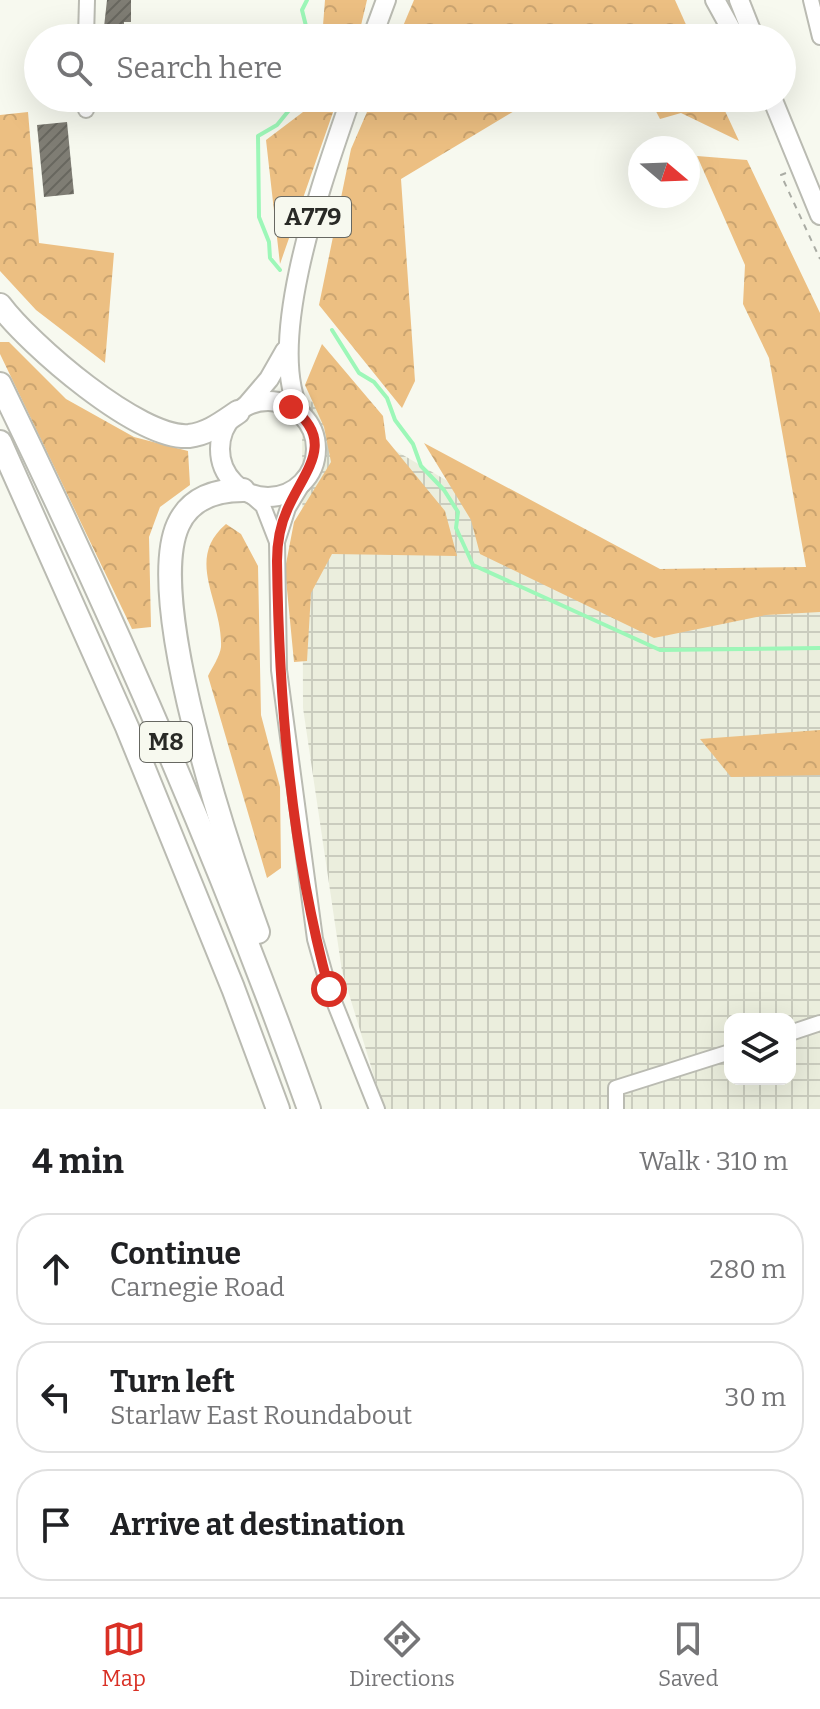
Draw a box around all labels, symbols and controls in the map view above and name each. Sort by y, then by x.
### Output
search box [24,24,796,112]
icon: search [52,46,96,90]
text: Search here [116,50,283,86]
north arrow [628,136,700,208]
road number: A779 [275,197,351,237]
route end [273,389,309,425]
road number: M8 [140,722,192,762]
route start [311,971,347,1007]
map controls [724,1013,796,1085]
button: layers [724,1013,796,1085]
text: 4 min [32,1141,124,1182]
text: Walk · 310 m [639,1146,788,1177]
text: Continue [110,1236,241,1272]
icon: ahead [34,1247,78,1291]
text: 280 m [710,1254,786,1285]
text: Carnegie Road [110,1272,285,1303]
text: Turn left [110,1364,235,1400]
icon: left [34,1375,78,1419]
text: 30 m [725,1382,786,1413]
text: Starlaw East Roundabout [110,1400,412,1431]
icon: arrive [34,1503,78,1547]
text: Arrive at destination [110,1507,405,1543]
tab: Map [102,1617,146,1692]
tab: Directions [349,1617,455,1692]
tab: Saved [658,1617,718,1692]

